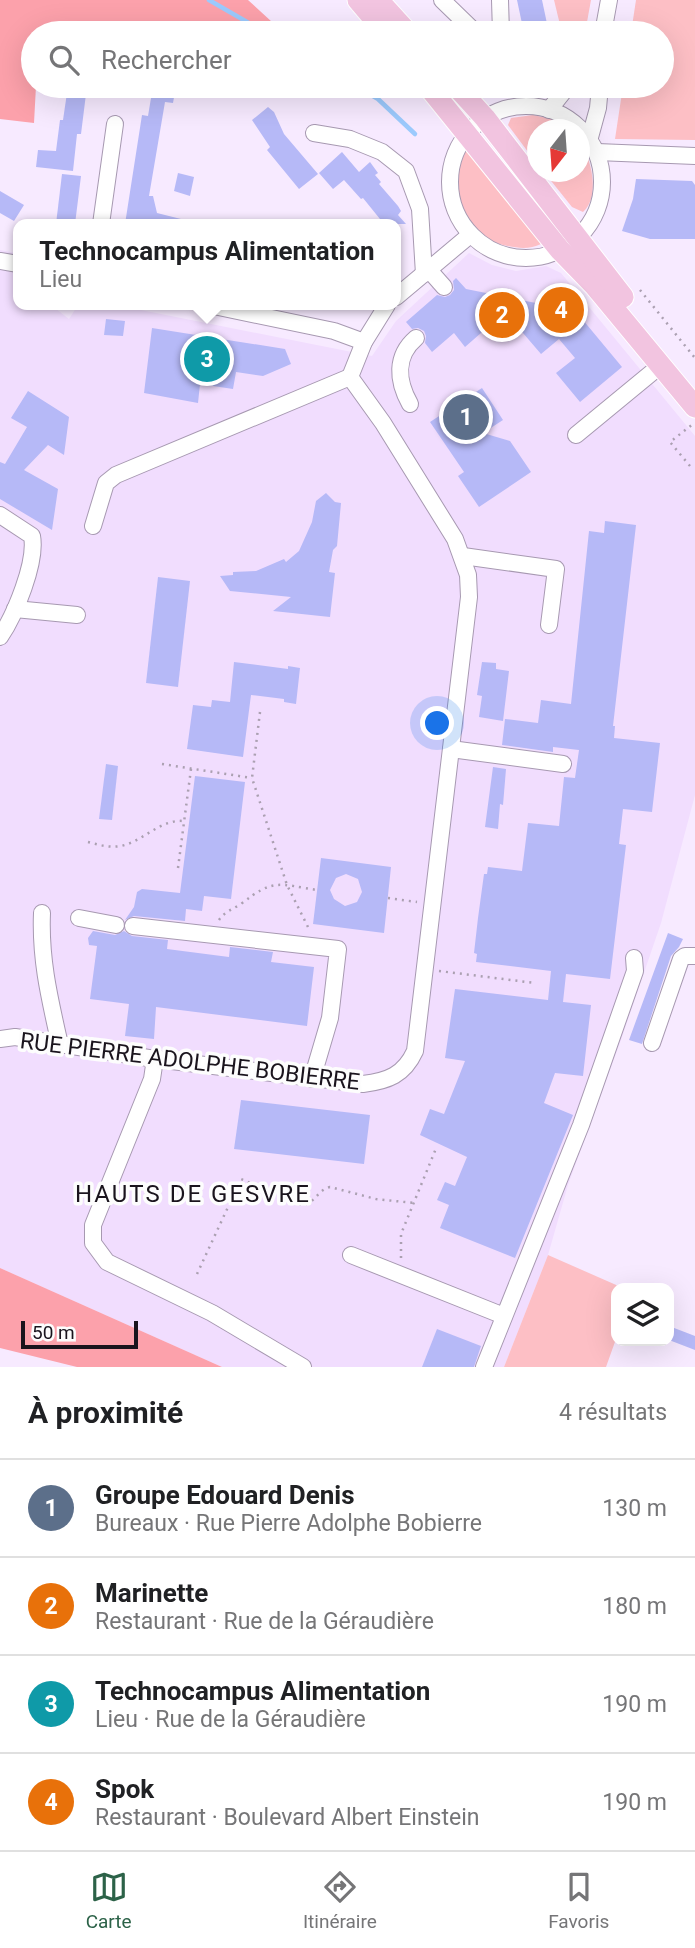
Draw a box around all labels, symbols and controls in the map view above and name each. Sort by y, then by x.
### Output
search box [21,21,674,98]
icon: search [45,41,83,79]
text: Rechercher [101,45,232,75]
north arrow [527,119,590,182]
popup [13,219,401,310]
text: Technocampus Alimentation [39,236,375,266]
text: Lieu [39,266,82,293]
pin: 4 [538,284,584,336]
pin: 2 [479,289,525,341]
pin: 3 [184,333,230,385]
pin: 1 [443,391,489,443]
your location [420,706,454,740]
street label: RUE PIERRE ADOLPHE BOBIERRE [19,1027,361,1096]
district label: HAUTS DE GESVRE [75,1180,311,1208]
map controls [611,1283,674,1346]
button: layers [611,1283,674,1346]
scale bar [21,1318,138,1350]
text: 50 m [32,1321,75,1344]
text: À proximité [28,1395,183,1430]
text: 4 résultats [559,1399,667,1426]
text: Groupe Edouard Denis [95,1480,355,1510]
text: 1 [44,1495,58,1522]
text: 130 m [602,1495,667,1522]
text: Bureaux · Rue Pierre Adolphe Bobierre [95,1510,482,1537]
text: Marinette [95,1578,208,1608]
text: 2 [44,1593,58,1620]
text: 180 m [602,1593,667,1620]
text: Restaurant · Rue de la Géraudière [95,1608,434,1635]
text: Technocampus Alimentation [95,1676,430,1706]
text: 3 [44,1691,58,1718]
text: 190 m [602,1691,667,1718]
text: Lieu · Rue de la Géraudière [95,1706,366,1733]
text: Spok [95,1774,154,1804]
text: 4 [44,1789,58,1816]
text: 190 m [602,1789,667,1816]
text: Restaurant · Boulevard Albert Einstein [95,1804,480,1831]
tab: Carte [86,1868,132,1933]
tab: Itinéraire [303,1868,377,1933]
tab: Favoris [548,1868,609,1933]

